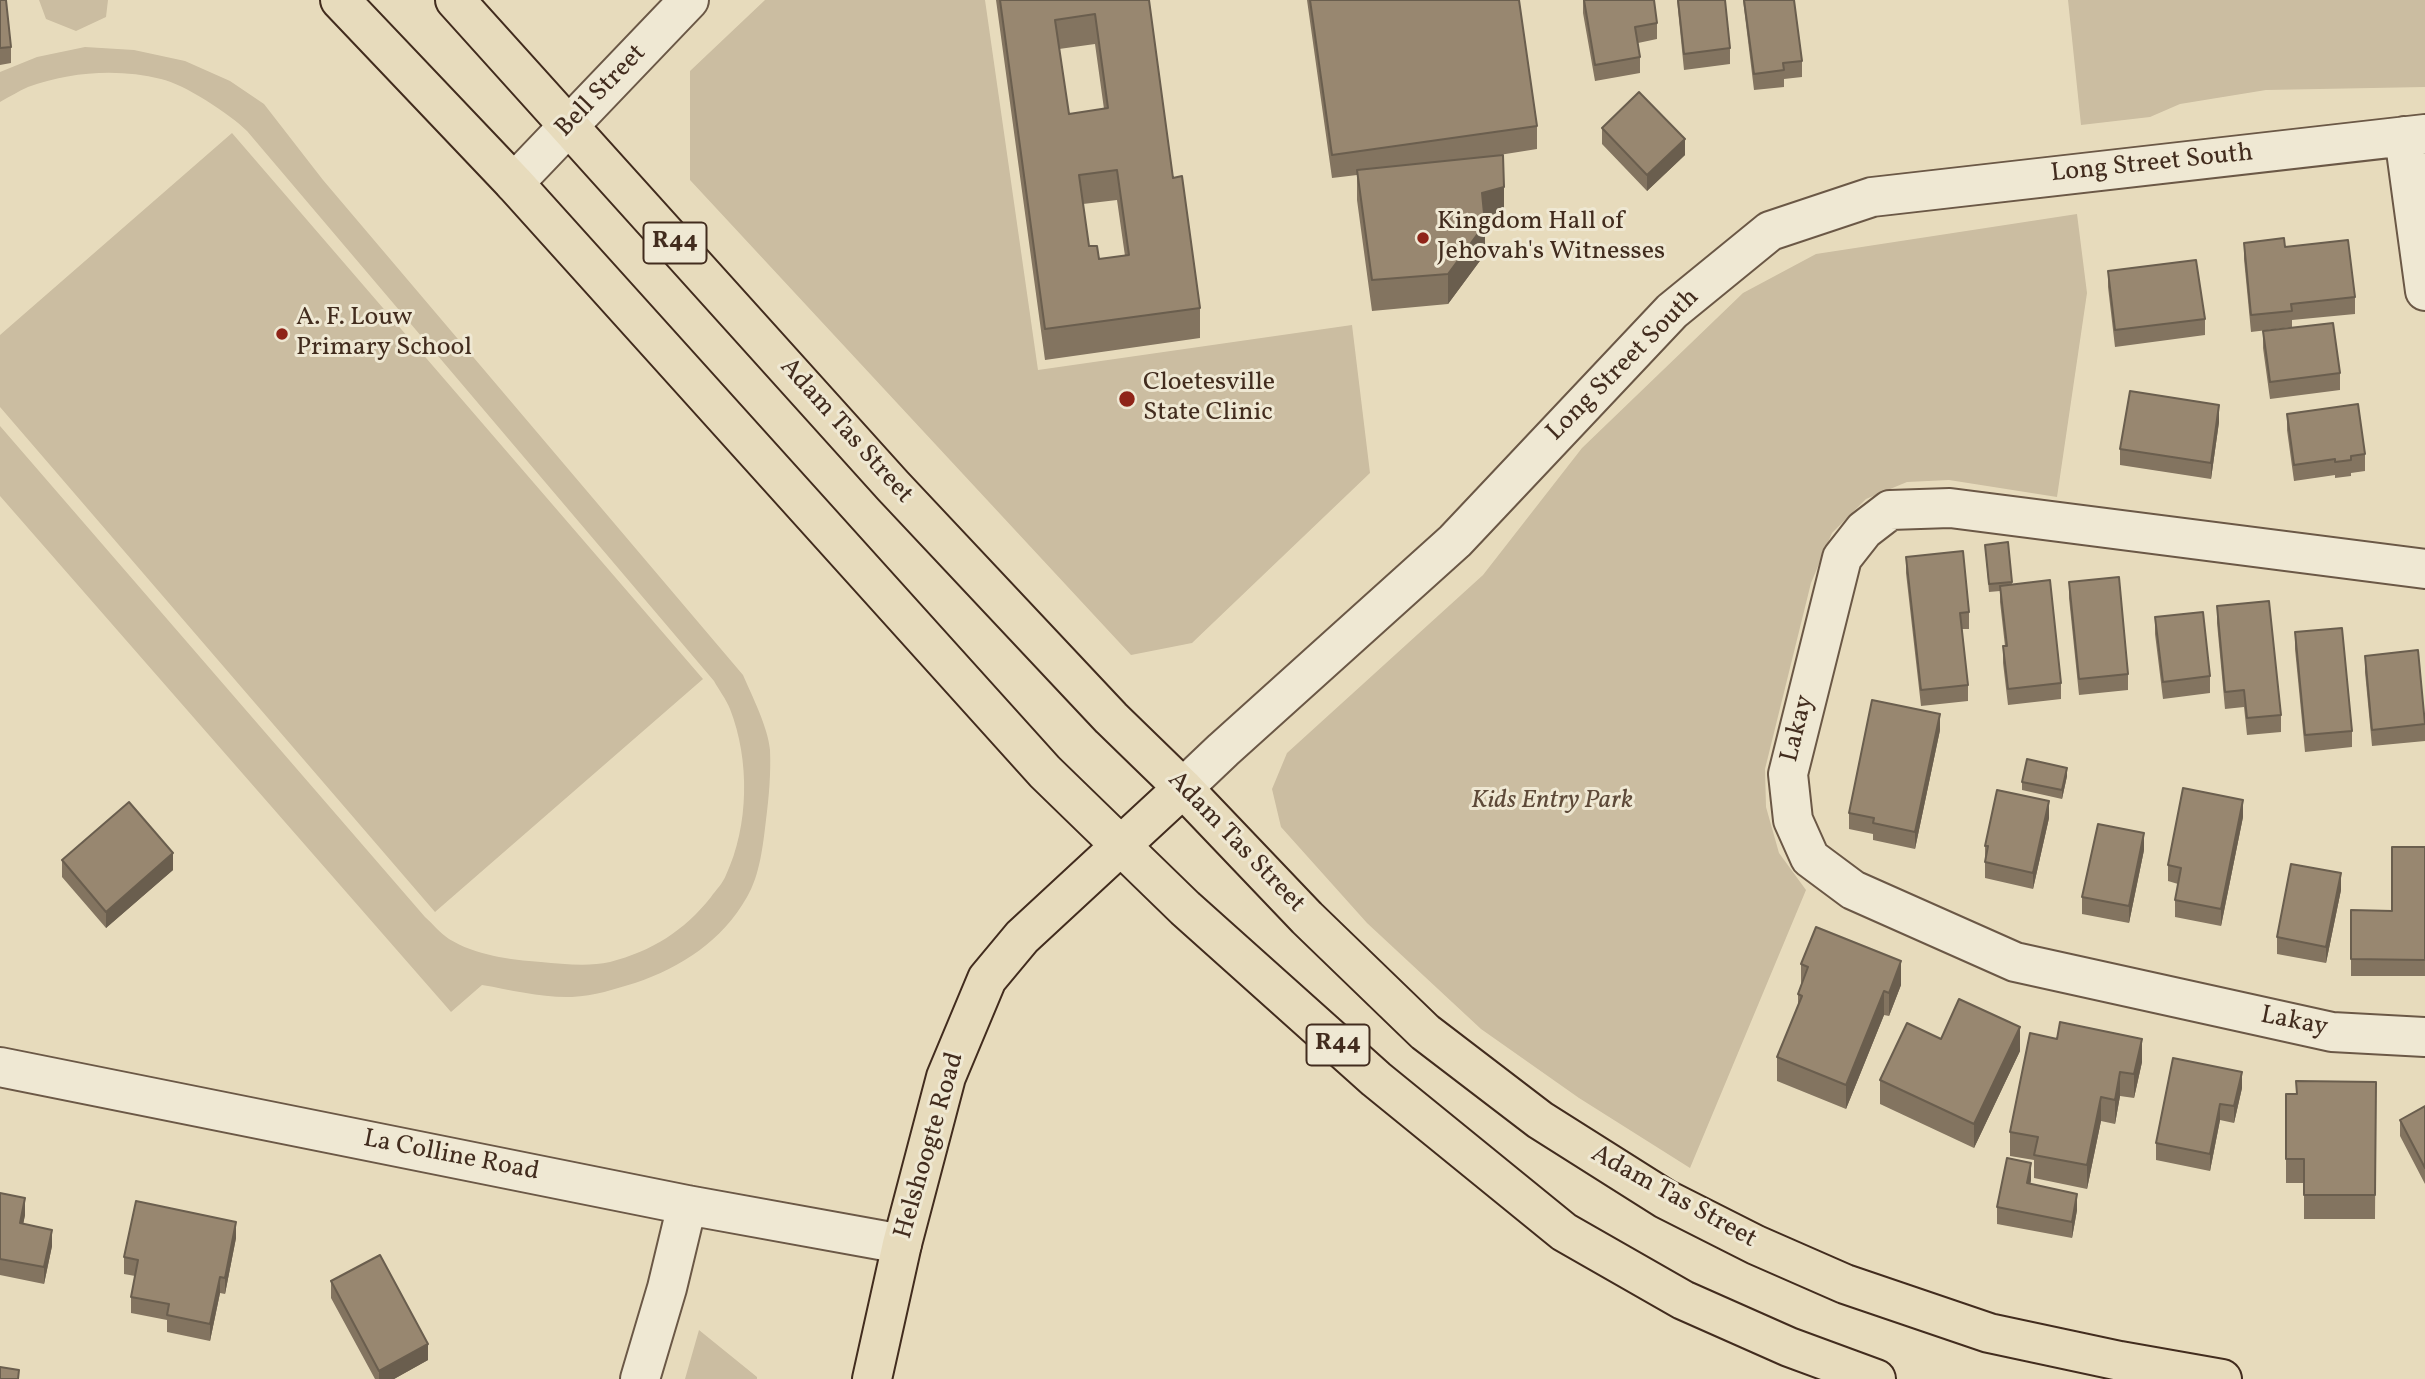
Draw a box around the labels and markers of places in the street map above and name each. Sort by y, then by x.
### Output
place label: Kingdom Hall of Jehovah's Witnesses [1437,207,1665,268]
marker: Kingdom Hall of Jehovah's Witnesses [1415,230,1431,246]
place label: A. F. Louw Primary School [296,303,472,364]
marker: A. F. Louw Primary School [274,326,290,342]
place label: Cloetesville State Clinic [1143,368,1275,430]
marker: Cloetesville State Clinic [1117,389,1137,409]

